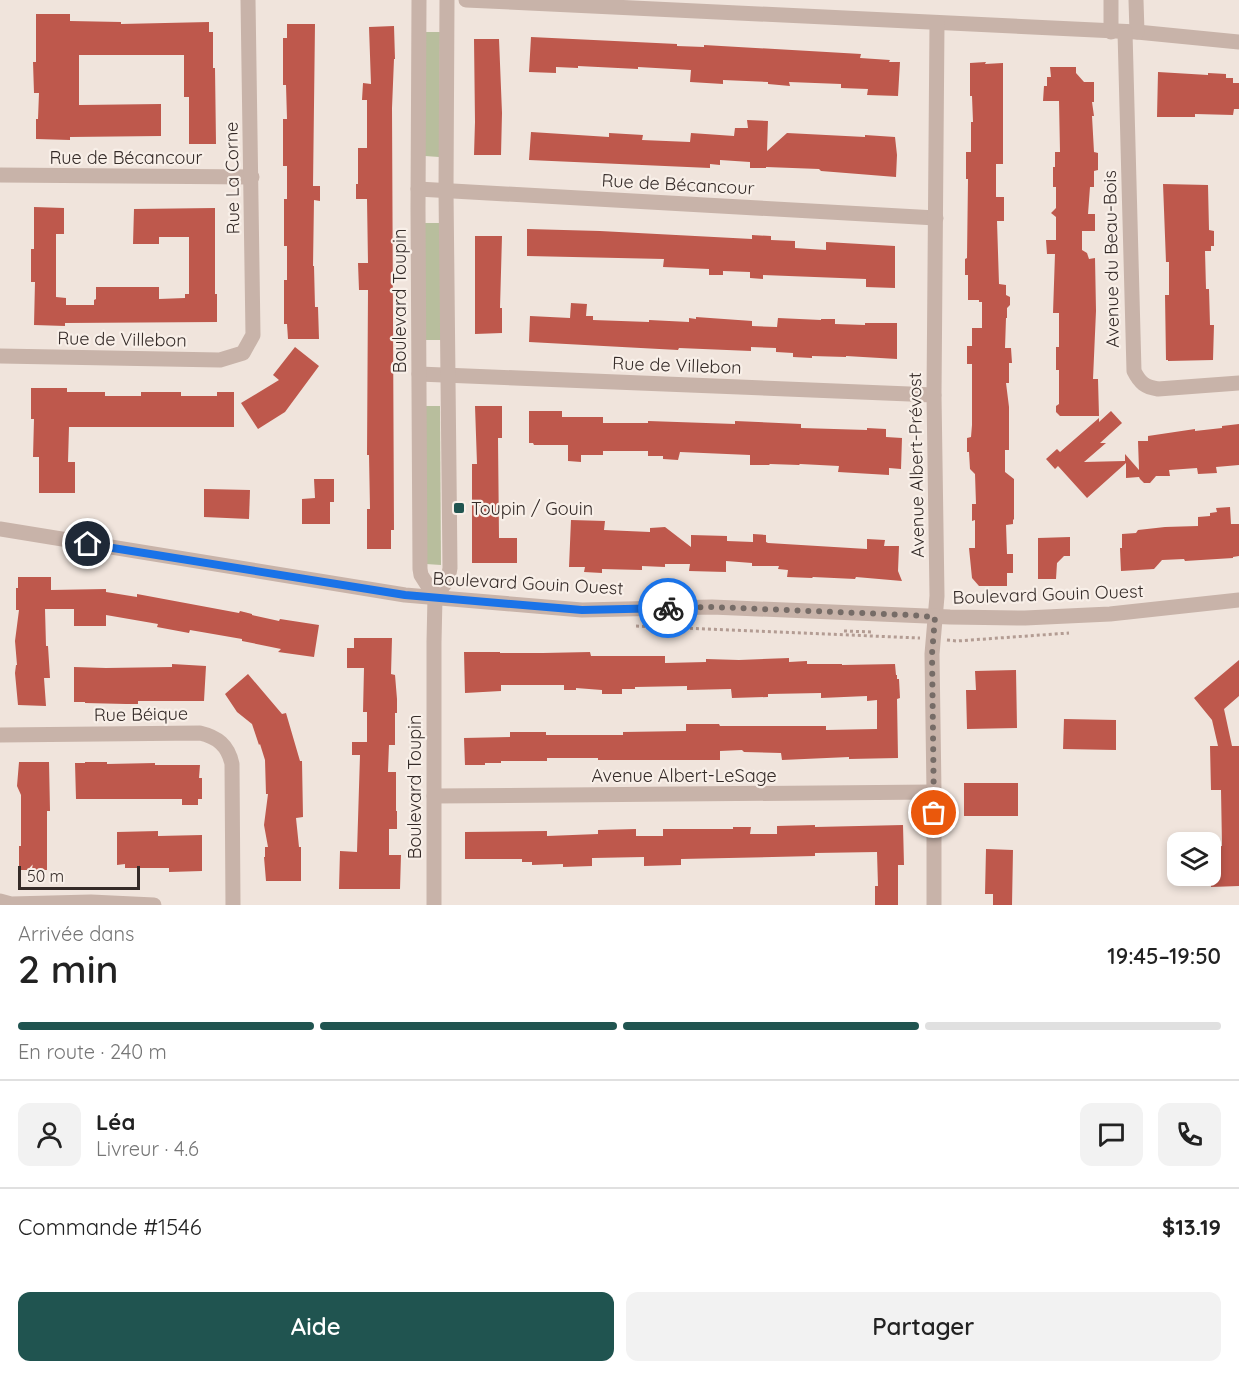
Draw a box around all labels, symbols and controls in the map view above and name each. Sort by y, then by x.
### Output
street label: Rue La Corne [220,121,244,235]
street label: Rue de Bécancour [49,146,203,169]
street label: Rue de Bécancour [601,169,755,199]
street label: Avenue du Beau-Bois [1098,170,1124,348]
street label: Boulevard Toupin [388,229,411,373]
street label: Rue de Villebon [57,326,187,352]
street label: Rue de Villebon [612,351,742,379]
street label: Avenue Albert-Prévost [903,372,929,558]
place label: Toupin / Gouin [471,497,593,520]
marker: Toupin / Gouin [452,501,466,515]
pin [62,518,113,569]
icon: home [71,527,104,560]
street label: Boulevard Gouin Ouest [432,567,624,599]
courier [638,578,698,638]
street label: Boulevard Gouin Ouest [952,579,1144,609]
icon: bike [652,592,685,625]
street label: Rue Béique [94,702,188,726]
street label: Boulevard Toupin [403,715,426,859]
street label: Avenue Albert-LeSage [591,764,777,787]
pin [908,787,959,838]
icon: bag [917,796,950,829]
map controls [1167,832,1221,886]
button: layers [1167,832,1221,886]
scale bar [18,863,140,890]
text: 50 m [27,866,64,886]
text: Arrivée dans [18,921,134,946]
text: 19:45–19:50 [1107,942,1221,970]
text: 2 min [18,944,119,993]
text: En route · 240 m [18,1039,167,1064]
button: person [18,1103,81,1166]
button: chat [1080,1103,1143,1166]
button: phone [1158,1103,1221,1166]
text: Léa [96,1108,135,1136]
text: Livreur · 4.6 [96,1136,199,1161]
text: Commande #1546 [18,1213,202,1241]
text: $13.19 [1162,1213,1221,1241]
button: Aide [18,1292,614,1361]
button: Partager [626,1292,1221,1361]

